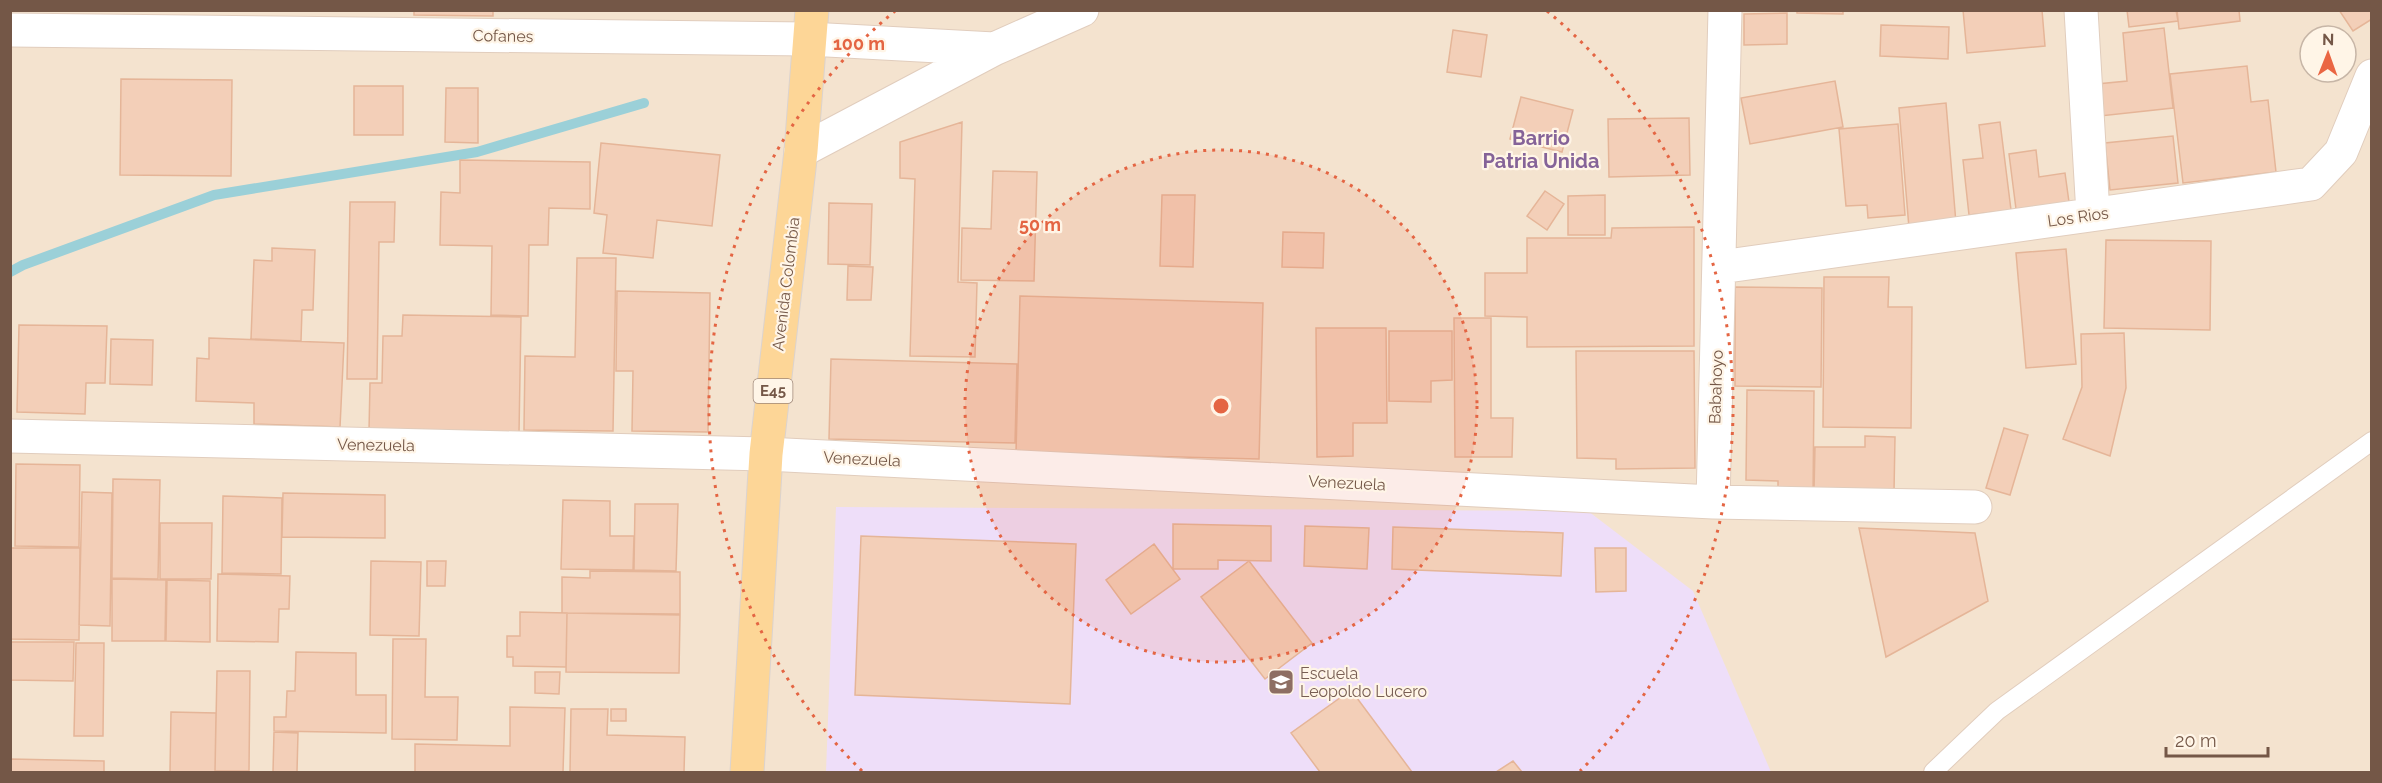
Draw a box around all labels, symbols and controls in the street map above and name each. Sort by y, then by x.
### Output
north arrow [2298,24,2358,84]
street label: Cofanes [472,26,534,46]
text: N [2322,30,2335,49]
text: 100 m [833,33,885,54]
district label: Barrio Patria Unida [1483,126,1599,173]
street label: Los Rios [2046,203,2110,231]
text: 50 m [1019,214,1061,235]
street label: Avenida Colombia [768,216,804,352]
street label: Babahoyo [1705,349,1727,425]
road number: E45 [754,379,792,403]
centre of rings [1211,396,1231,416]
street label: Venezuela [337,435,415,455]
street label: Venezuela [823,447,901,471]
street label: Venezuela [1308,471,1386,495]
place label: Escuela Leopoldo Lucero [1300,664,1427,701]
school or university icon: Escuela Leopoldo Lucero [1266,667,1296,697]
scale bar [2166,720,2268,758]
text: 20 m [2175,730,2217,751]

